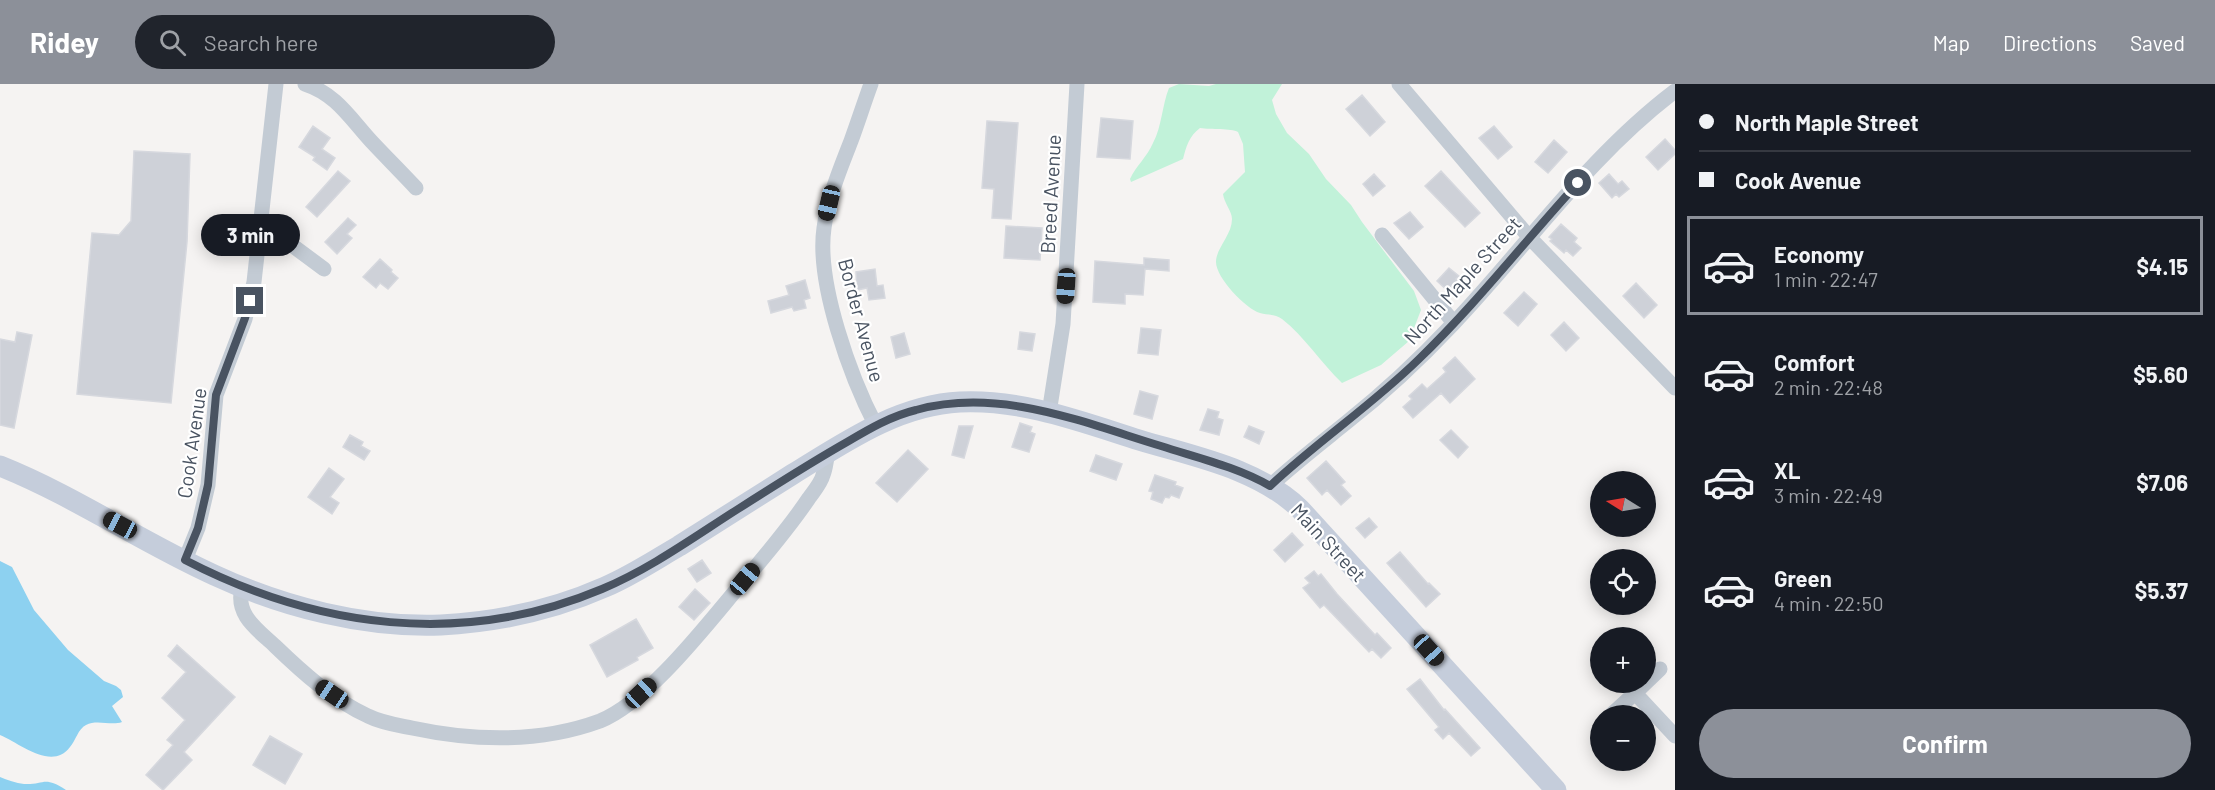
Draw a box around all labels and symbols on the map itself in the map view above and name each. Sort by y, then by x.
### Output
street label: Breed Avenue [1035,134,1065,254]
route start [1564,169,1591,196]
car [816,183,842,223]
street label: North Maple Street [1398,211,1526,349]
callout: 3 min [200,214,300,256]
street label: Border Avenue [834,256,890,384]
car [1056,267,1076,305]
route end [236,287,263,314]
street label: Cook Avenue [171,386,211,500]
north arrow [1590,471,1656,537]
street label: Main Street [1286,498,1372,586]
car [100,509,140,541]
car [727,559,763,599]
car [1410,631,1448,669]
car [622,674,660,712]
car [312,676,352,712]

